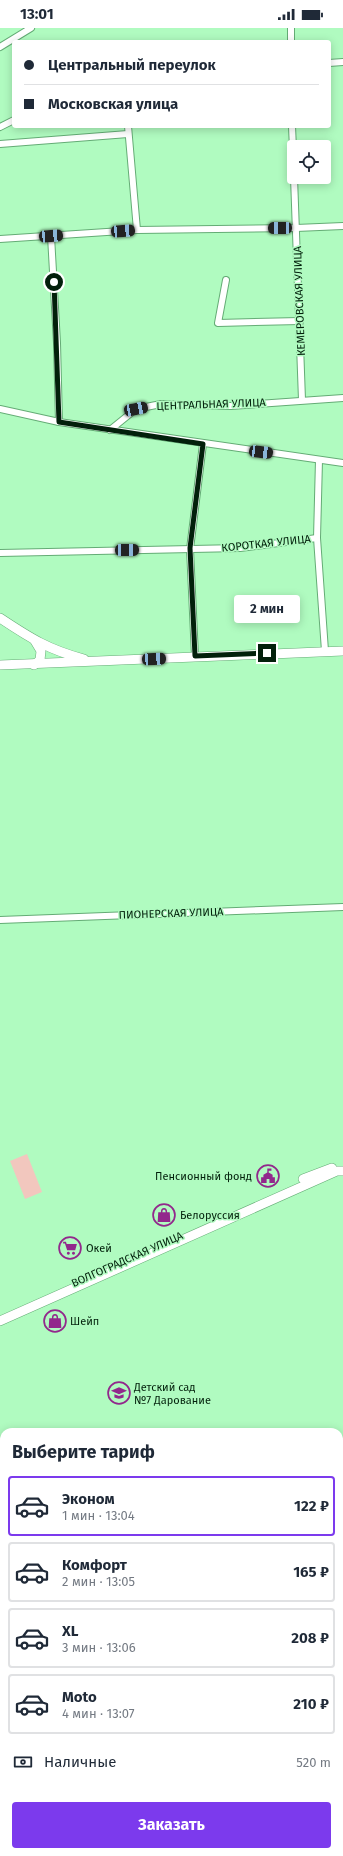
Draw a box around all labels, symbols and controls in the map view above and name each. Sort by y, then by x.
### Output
text: 13:01 [20,5,54,23]
text: Центральный переулок [48,56,216,74]
text: Московская улица [48,95,178,113]
map controls [287,140,331,184]
button: locate [287,140,331,184]
car [268,222,292,234]
car [111,224,135,238]
car [39,229,63,243]
street label: КЕМЕРОВСКАЯ УЛИЦА [291,245,308,356]
route start [45,273,63,291]
street label: ЦЕНТРАЛЬНАЯ УЛИЦА [156,396,267,413]
car [123,401,149,417]
car [248,445,274,459]
street label: КОРОТКАЯ УЛИЦА [221,532,312,555]
car [115,544,139,556]
callout: 2 мин [234,595,300,623]
text: 2 мин [250,601,284,616]
route end [258,644,276,662]
car [142,652,166,666]
street label: ПИОНЕРСКАЯ УЛИЦА [118,905,224,922]
public building icon: Пенсионный фонд [255,1163,281,1189]
place label: Пенсионный фонд [155,1170,252,1183]
shop icon: Белоруссия [151,1202,177,1228]
place label: Белоруссия [180,1209,240,1222]
street label: ВОЛГОГРАДСКАЯ УЛИЦА [69,1229,186,1290]
supermarket icon: Окей [57,1235,83,1261]
place label: Окей [86,1242,112,1255]
shop icon: Шейп [42,1308,68,1334]
place label: Шейп [70,1315,99,1328]
school or university icon: Детский сад №7 Дарование [106,1380,132,1406]
place label: Детский сад №7 Дарование [133,1381,211,1407]
text: Выберите тариф [12,1441,155,1463]
icon: car [14,1488,50,1524]
text: Эконом [62,1490,115,1508]
text: 122 ₽ [294,1497,329,1515]
text: 1 мин · 13:04 [62,1508,135,1523]
icon: car [14,1554,50,1590]
text: Комфорт [62,1556,127,1574]
text: 165 ₽ [293,1563,329,1581]
text: 2 мин · 13:05 [62,1574,135,1589]
icon: car [14,1620,50,1656]
text: XL [62,1622,78,1640]
text: 208 ₽ [291,1629,329,1647]
text: 3 мин · 13:06 [62,1640,136,1655]
icon: car [14,1686,50,1722]
text: Moto [62,1688,97,1706]
text: 210 ₽ [293,1695,329,1713]
text: 4 мин · 13:07 [62,1706,135,1721]
icon: cash [12,1751,34,1773]
text: Наличные [44,1753,116,1771]
text: 520 m [296,1755,331,1770]
button: Заказать [12,1802,331,1848]

